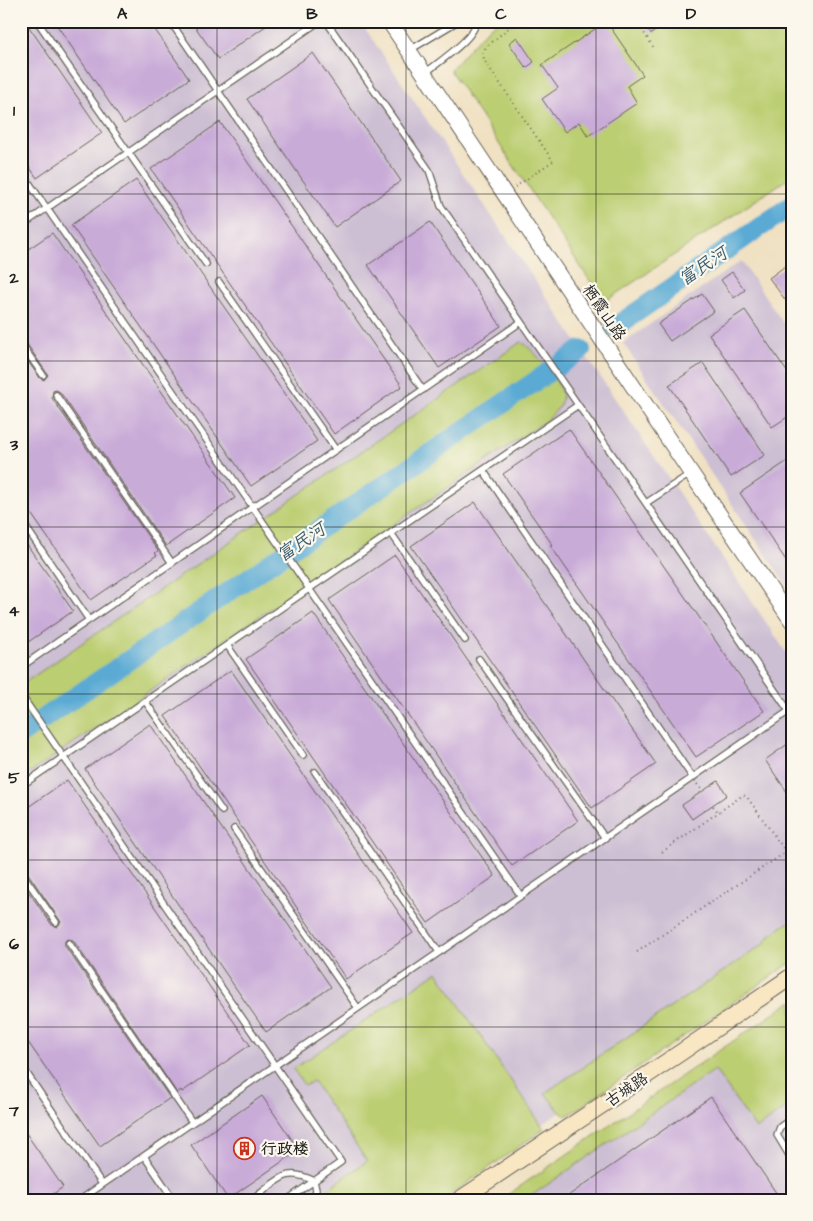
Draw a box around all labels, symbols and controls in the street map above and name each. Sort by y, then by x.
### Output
text: A [117,3,128,25]
text: B [306,3,318,25]
text: C [495,3,507,25]
text: D [686,3,697,25]
text: 1 [13,100,16,122]
water label: 富民河 [674,239,735,292]
text: 2 [8,267,19,289]
street label: 栖霞山路 [577,280,631,345]
text: 3 [9,434,19,456]
water label: 富民河 [272,515,333,568]
text: 4 [9,600,20,622]
text: 5 [8,767,20,789]
text: 6 [9,933,19,955]
street label: 古城路 [601,1067,653,1112]
text: 7 [8,1100,19,1122]
building icon: 行政楼 [233,1136,257,1160]
place label: 行政楼 [261,1138,309,1160]

